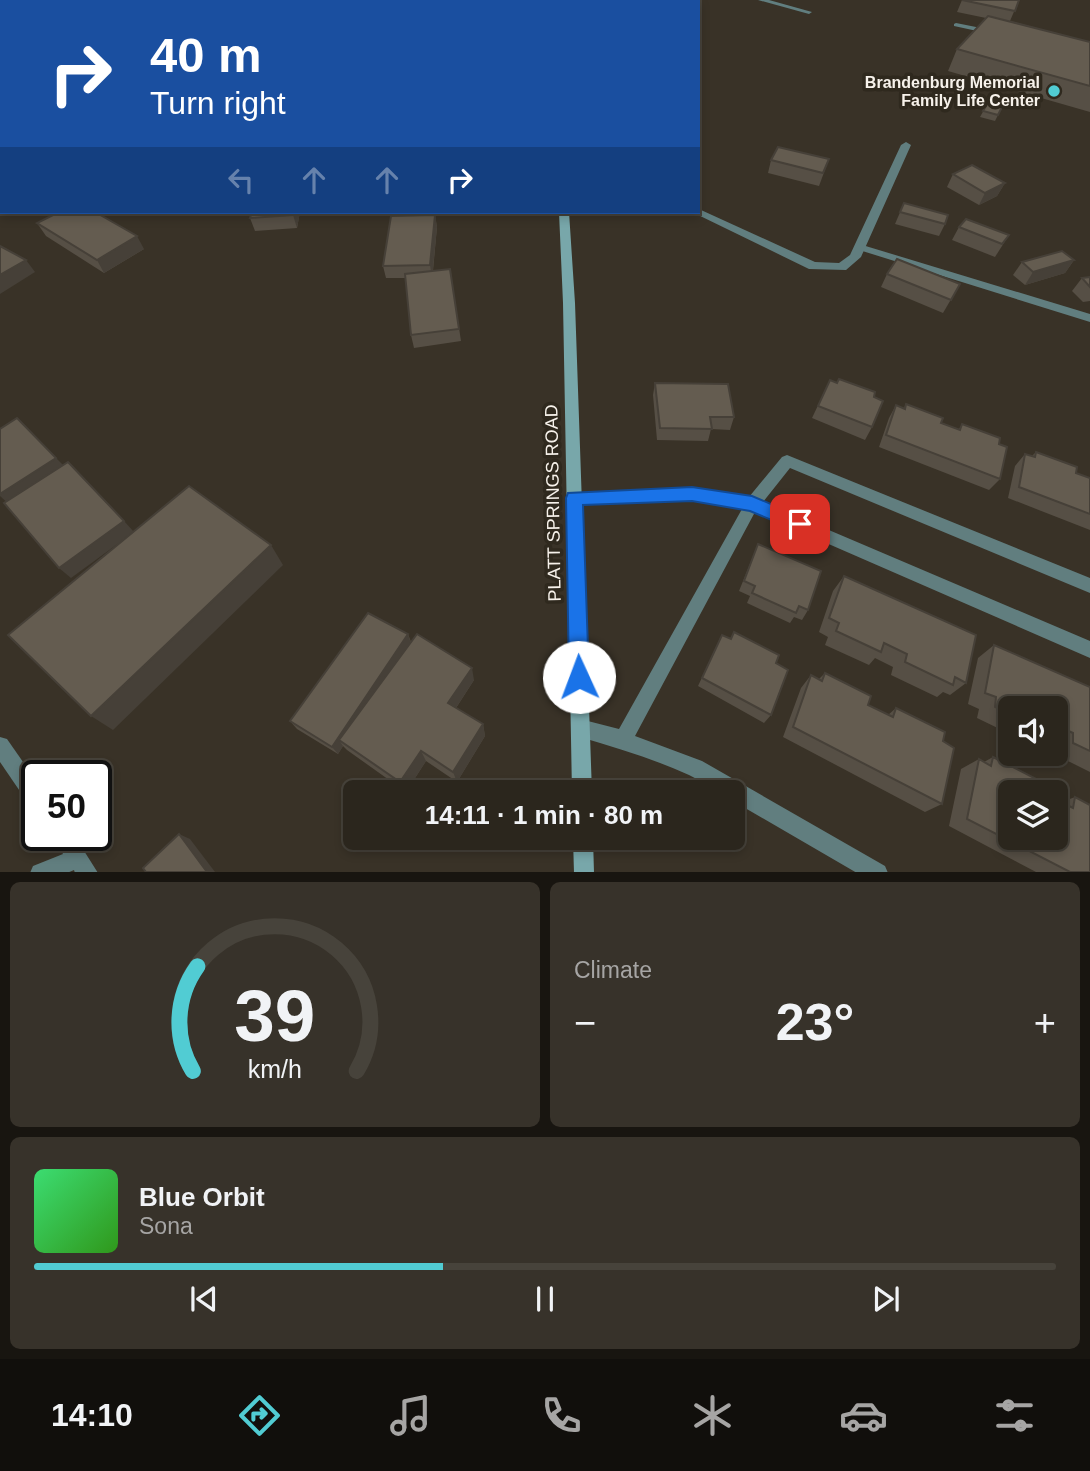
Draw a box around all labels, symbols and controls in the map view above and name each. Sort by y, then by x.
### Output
icon: right [35,28,126,119]
text: 40 m [150,28,262,82]
place label: Brandenburg Memorial Family Life Center [865,74,1040,109]
marker: Brandenburg Memorial Family Life Center [1046,83,1062,99]
text: Turn right [150,85,286,121]
icon: left [222,161,260,199]
icon: ahead [295,161,333,199]
icon: ahead [368,161,406,199]
icon: right [441,161,479,199]
street label: PLATT SPRINGS ROAD [541,404,565,602]
pin [770,494,830,554]
icon: arrive [781,505,819,543]
position arrow [542,640,616,714]
map controls [998,696,1068,850]
button: sound [998,696,1068,766]
speed limit sign: 50 [21,760,112,851]
button: layers [998,780,1068,850]
text: 14:11 · 1 min · 80 m [425,800,663,830]
text: Climate [574,957,652,983]
text: 39 [235,975,315,1056]
text: 23° [776,993,854,1051]
text: − [574,1002,596,1044]
text: + [1034,1002,1056,1044]
text: km/h [248,1054,302,1082]
text: Blue Orbit [139,1182,265,1212]
text: Sona [139,1213,193,1239]
icon: previous [185,1280,223,1318]
icon: pause [526,1280,564,1318]
icon: next [867,1280,905,1318]
icon: directions [235,1391,284,1440]
icon: music [386,1391,435,1440]
icon: phone [537,1391,586,1440]
icon: climate [688,1391,737,1440]
icon: car [839,1391,888,1440]
icon: filters [990,1391,1039,1440]
text: 14:10 [51,1397,133,1433]

